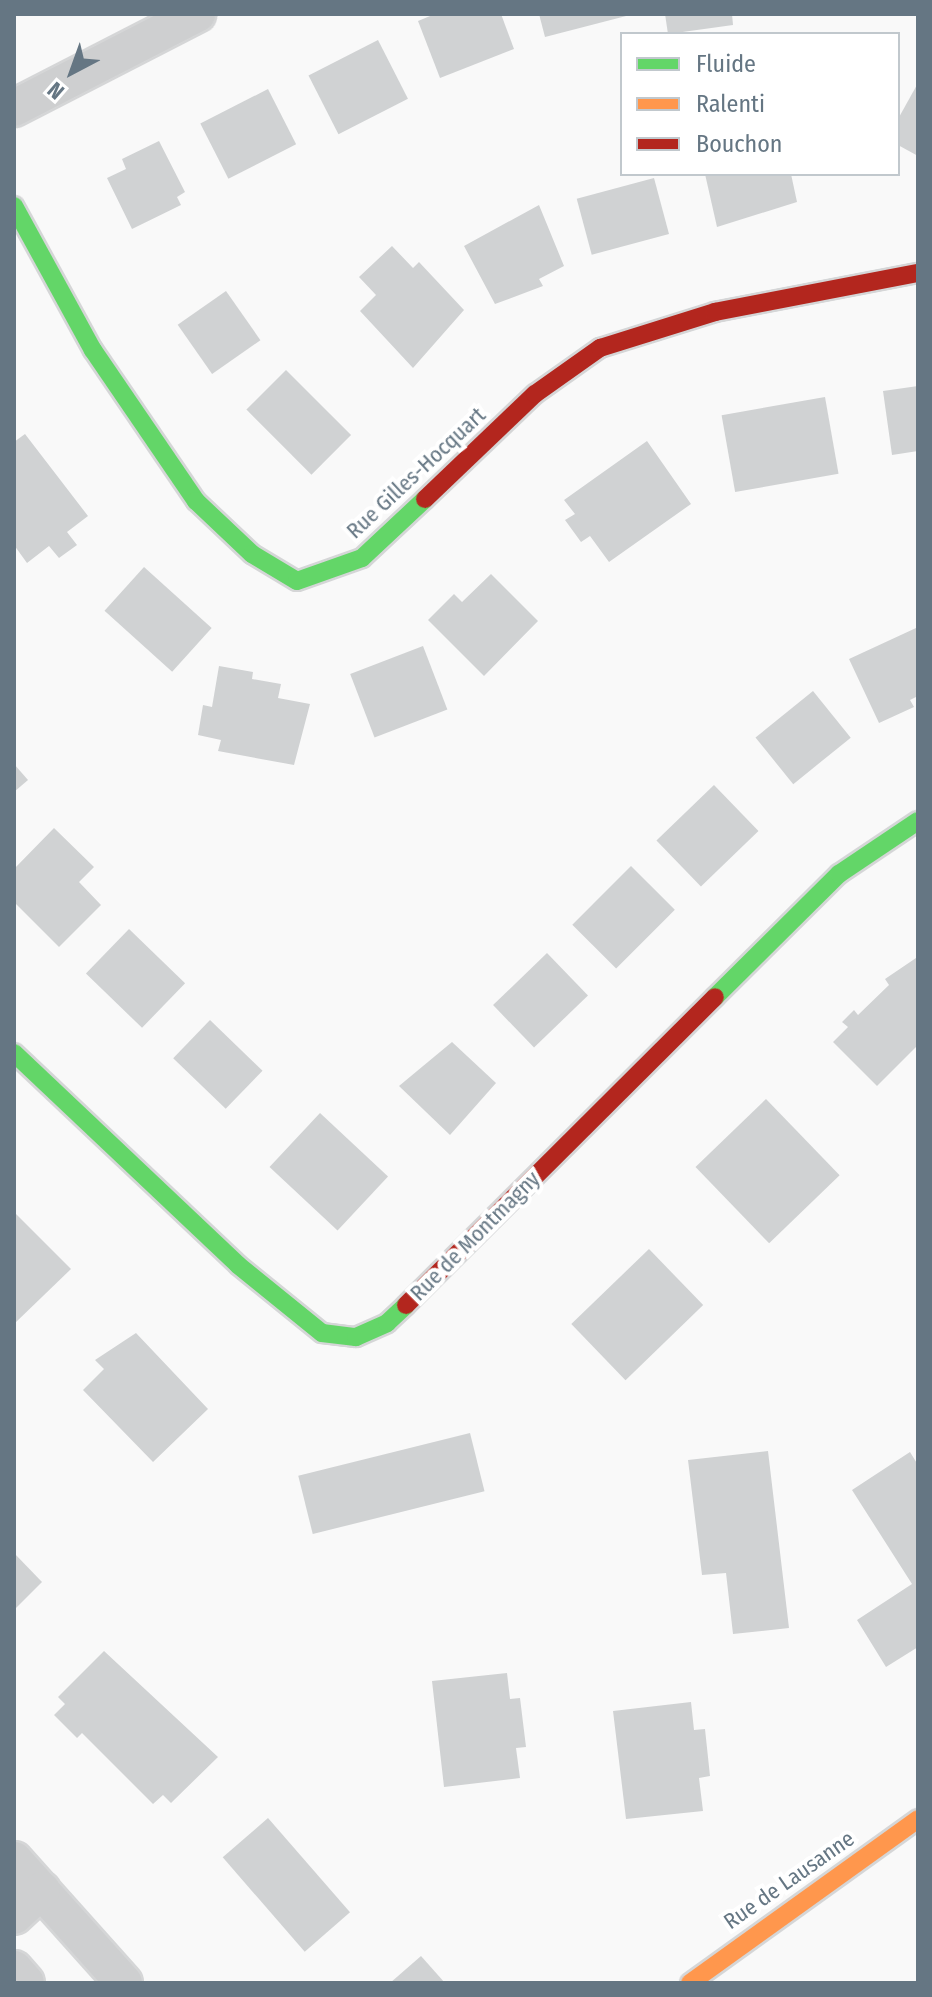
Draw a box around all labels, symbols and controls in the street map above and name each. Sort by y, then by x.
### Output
north arrow [32,32,112,112]
legend [620,32,900,176]
text: Fluide [696,50,756,78]
text: N [42,76,70,105]
text: Ralenti [696,90,765,118]
text: Bouchon [696,130,783,158]
street label: Rue Gilles-Hocquart [341,402,491,544]
street label: Rue de Montmagny [405,1166,545,1306]
street label: Rue de Lausanne [719,1825,859,1935]

